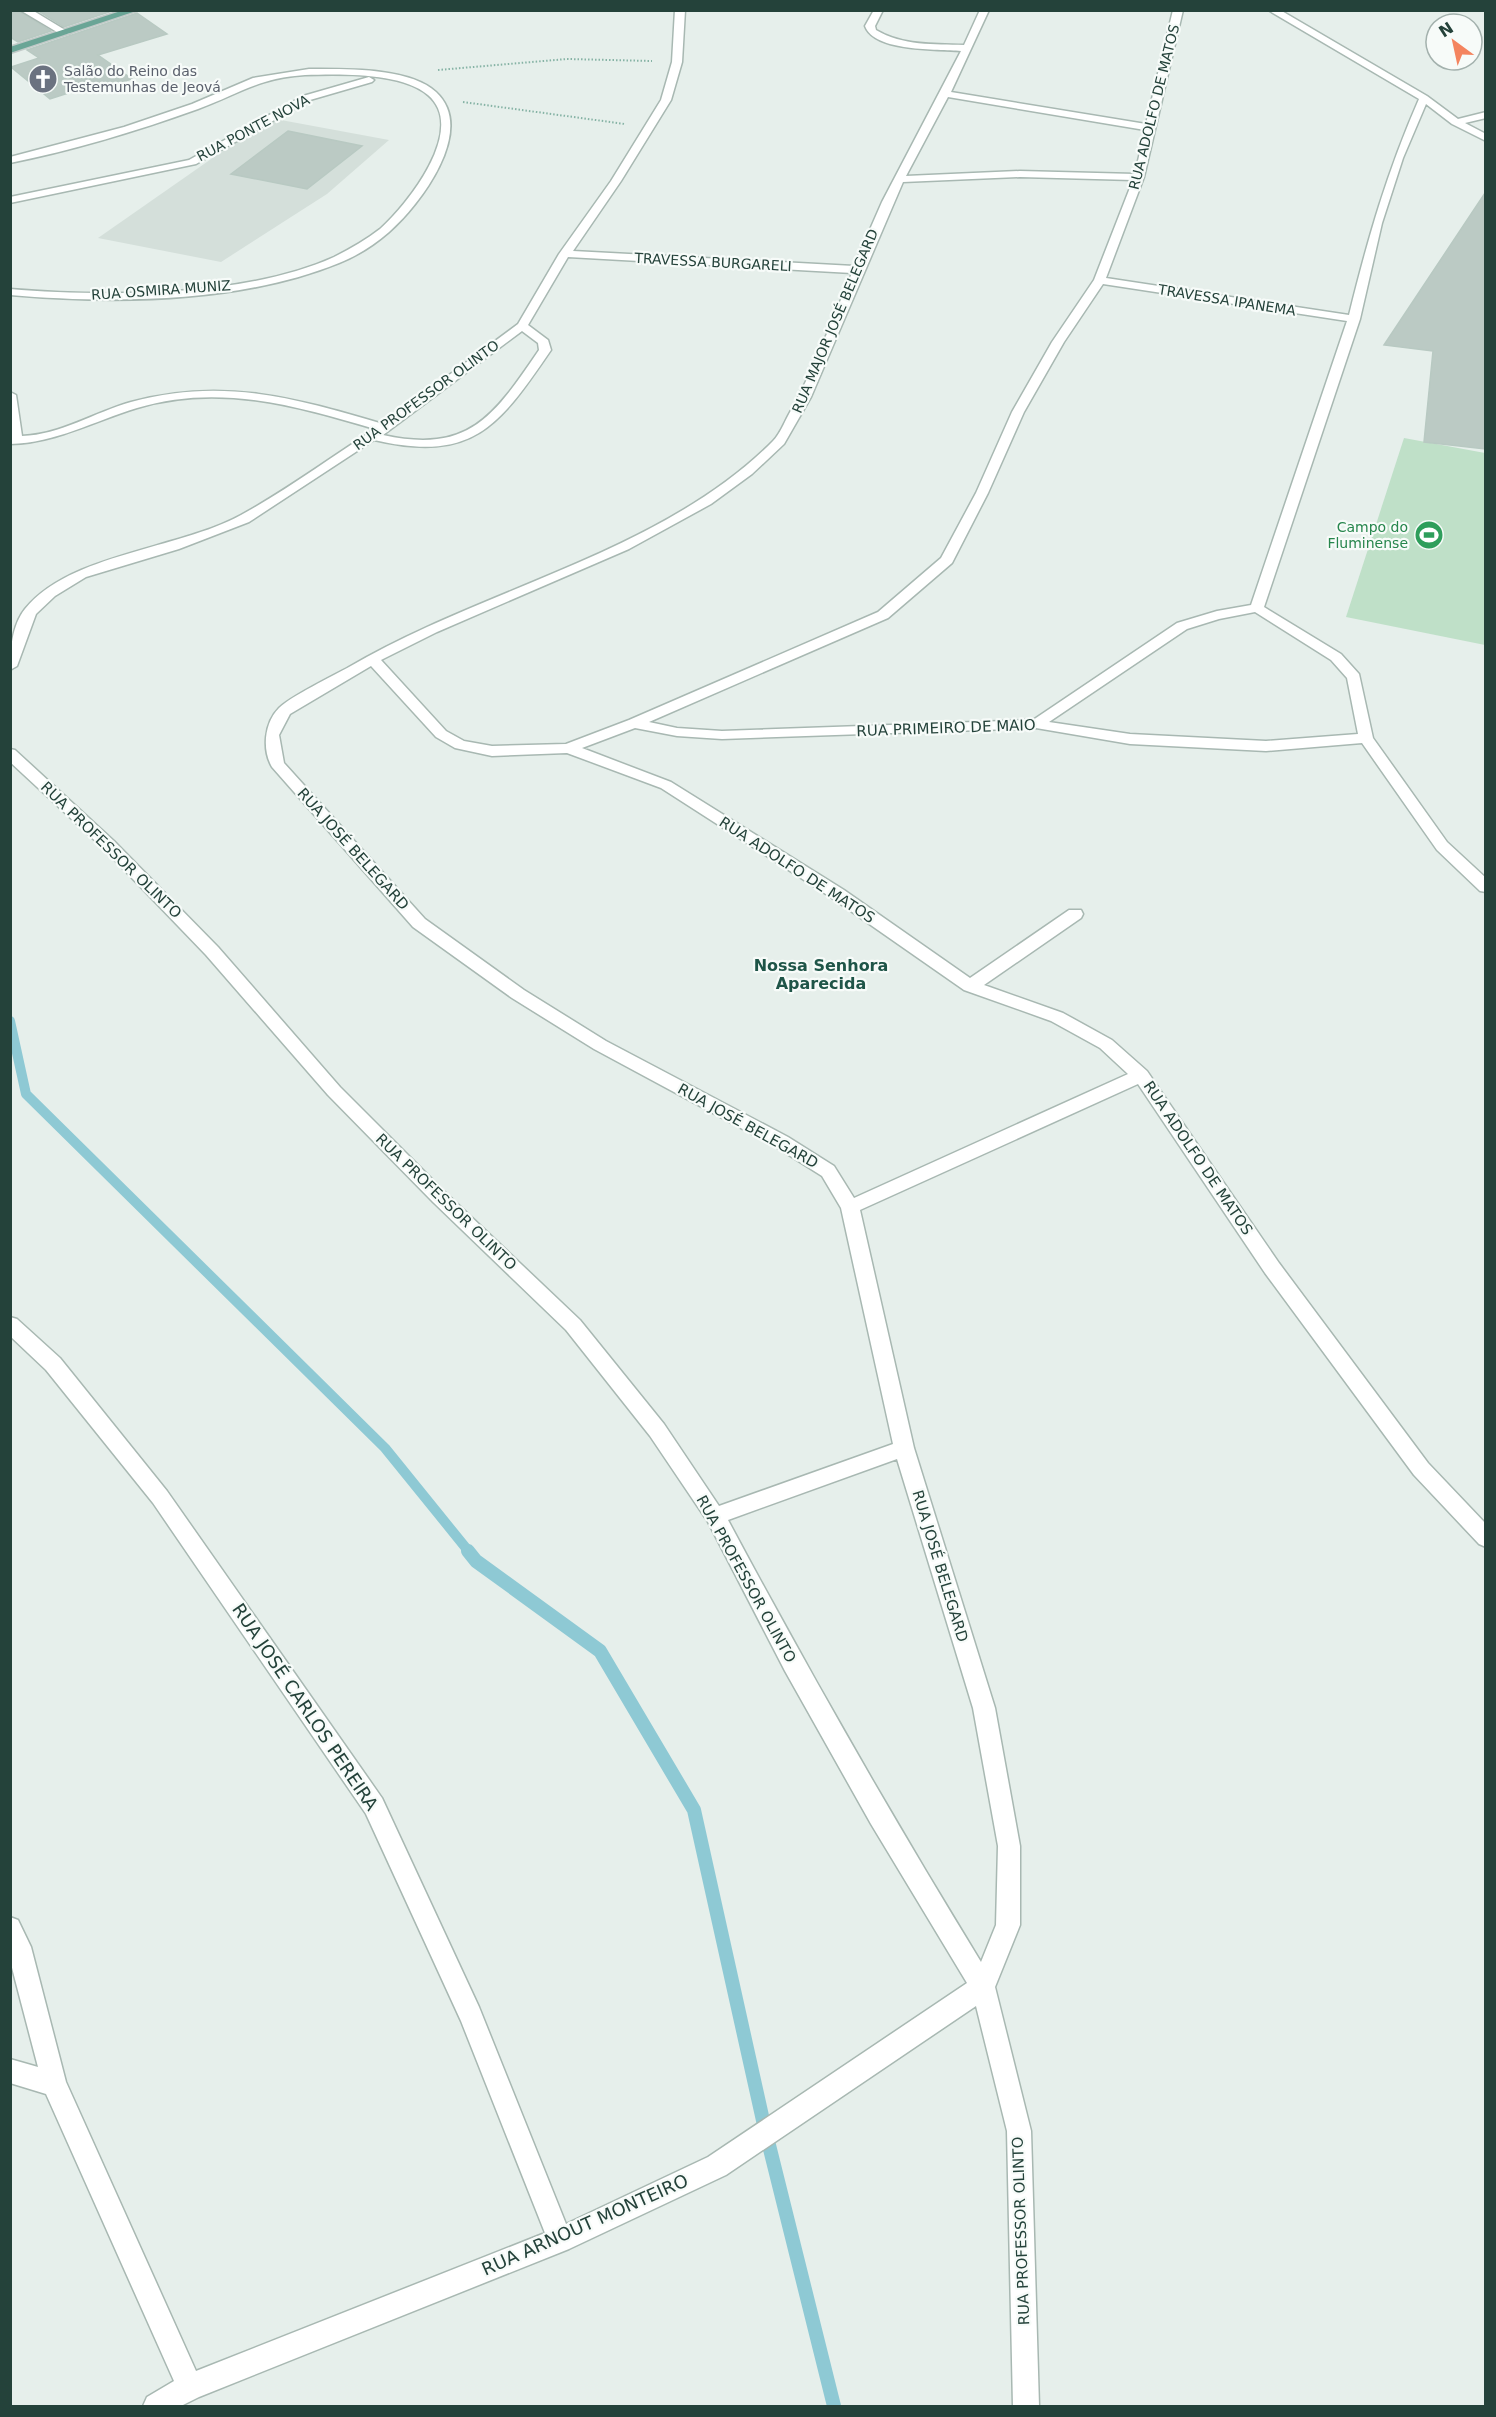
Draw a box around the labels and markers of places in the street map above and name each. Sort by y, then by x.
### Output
church icon: Salão do Reino das Testemunhas de Jeová [27,63,59,95]
place label: Salão do Reino das Testemunhas de Jeová [63,63,221,95]
place label: Campo do Fluminense [1327,519,1408,551]
sports icon: Campo do Fluminense [1413,519,1445,551]

